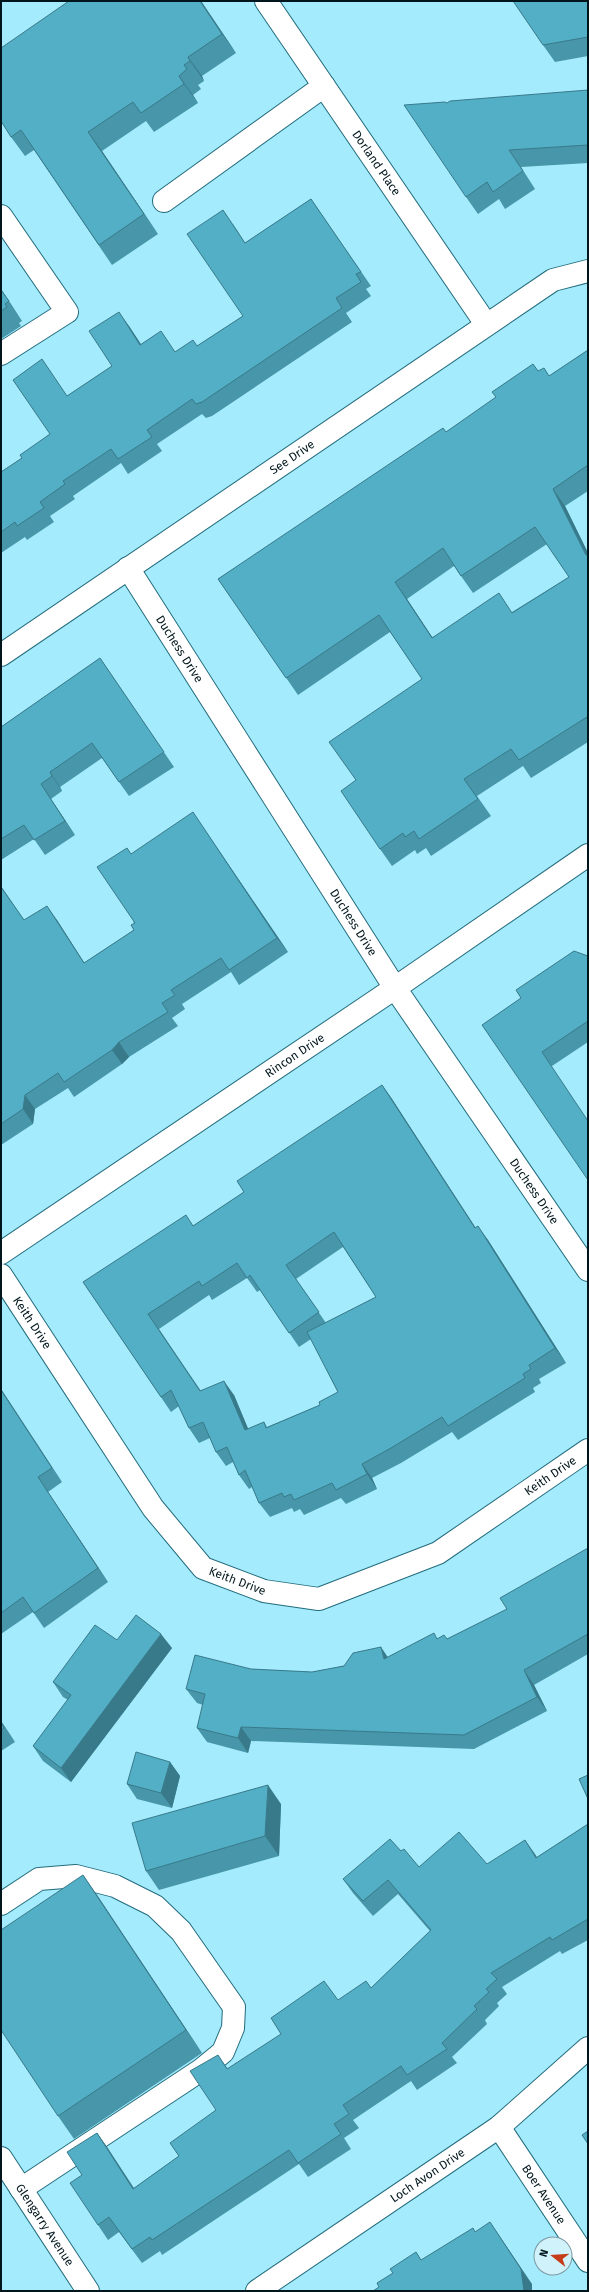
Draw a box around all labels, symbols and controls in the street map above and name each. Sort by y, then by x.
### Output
street label: Dorland Place [349,128,403,198]
street label: See Drive [267,437,317,477]
street label: Duchess Drive [153,613,206,685]
street label: Duchess Drive [327,886,380,958]
street label: Rincon Drive [262,1030,327,1080]
street label: Duchess Drive [507,1156,562,1227]
street label: Keith Drive [10,1294,54,1352]
street label: Keith Drive [522,1453,579,1498]
street label: Keith Drive [207,1564,268,1598]
street label: Loch Avon Drive [388,2145,467,2206]
street label: Boer Avenue [519,2162,569,2227]
street label: Glengarry Avenue [13,2181,77,2269]
north arrow [533,2236,573,2276]
text: N [537,2248,551,2259]

